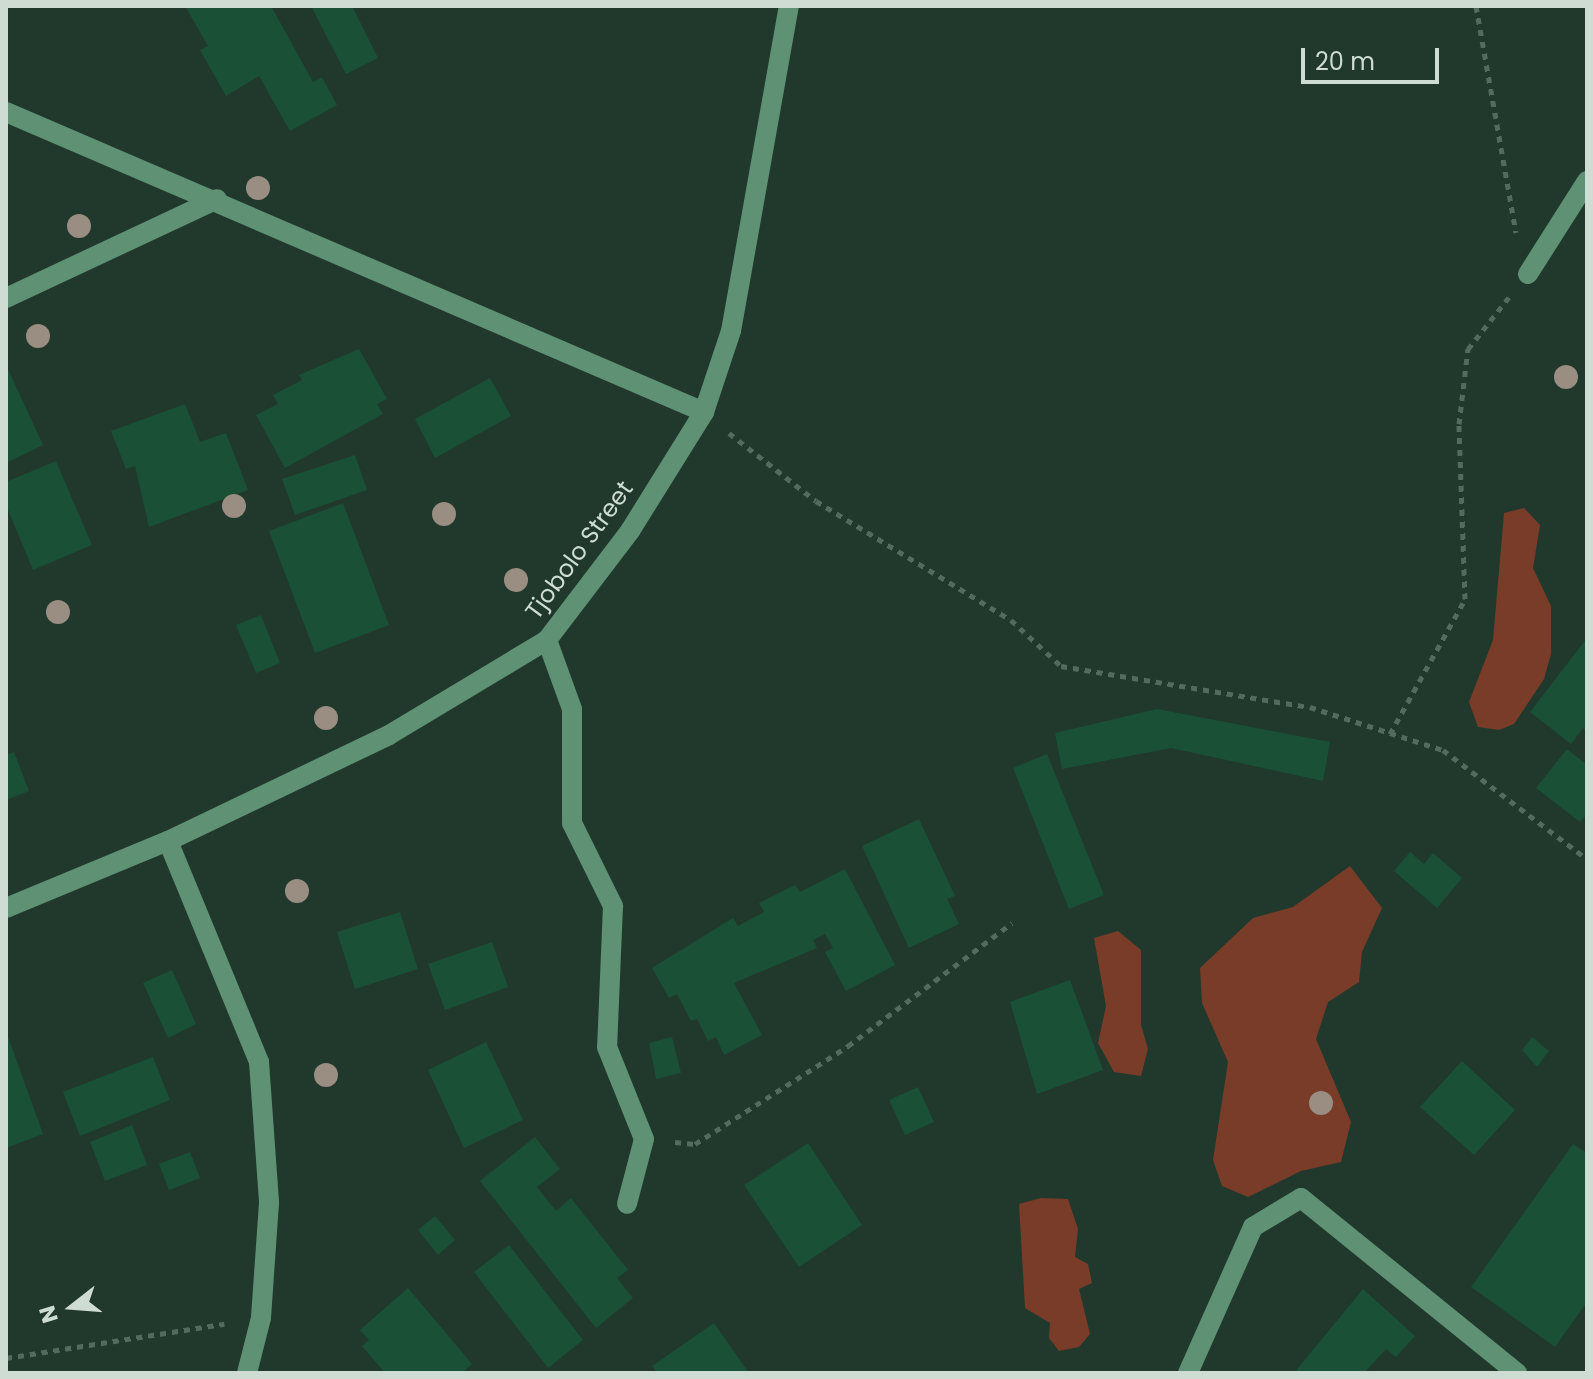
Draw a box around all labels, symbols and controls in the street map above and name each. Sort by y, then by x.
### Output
scale bar [1305,32,1443,82]
text: 20 m [1315,45,1375,78]
street label: Tjobolo Street [519,475,639,625]
north arrow [32,1267,112,1347]
text: N [31,1302,66,1327]

